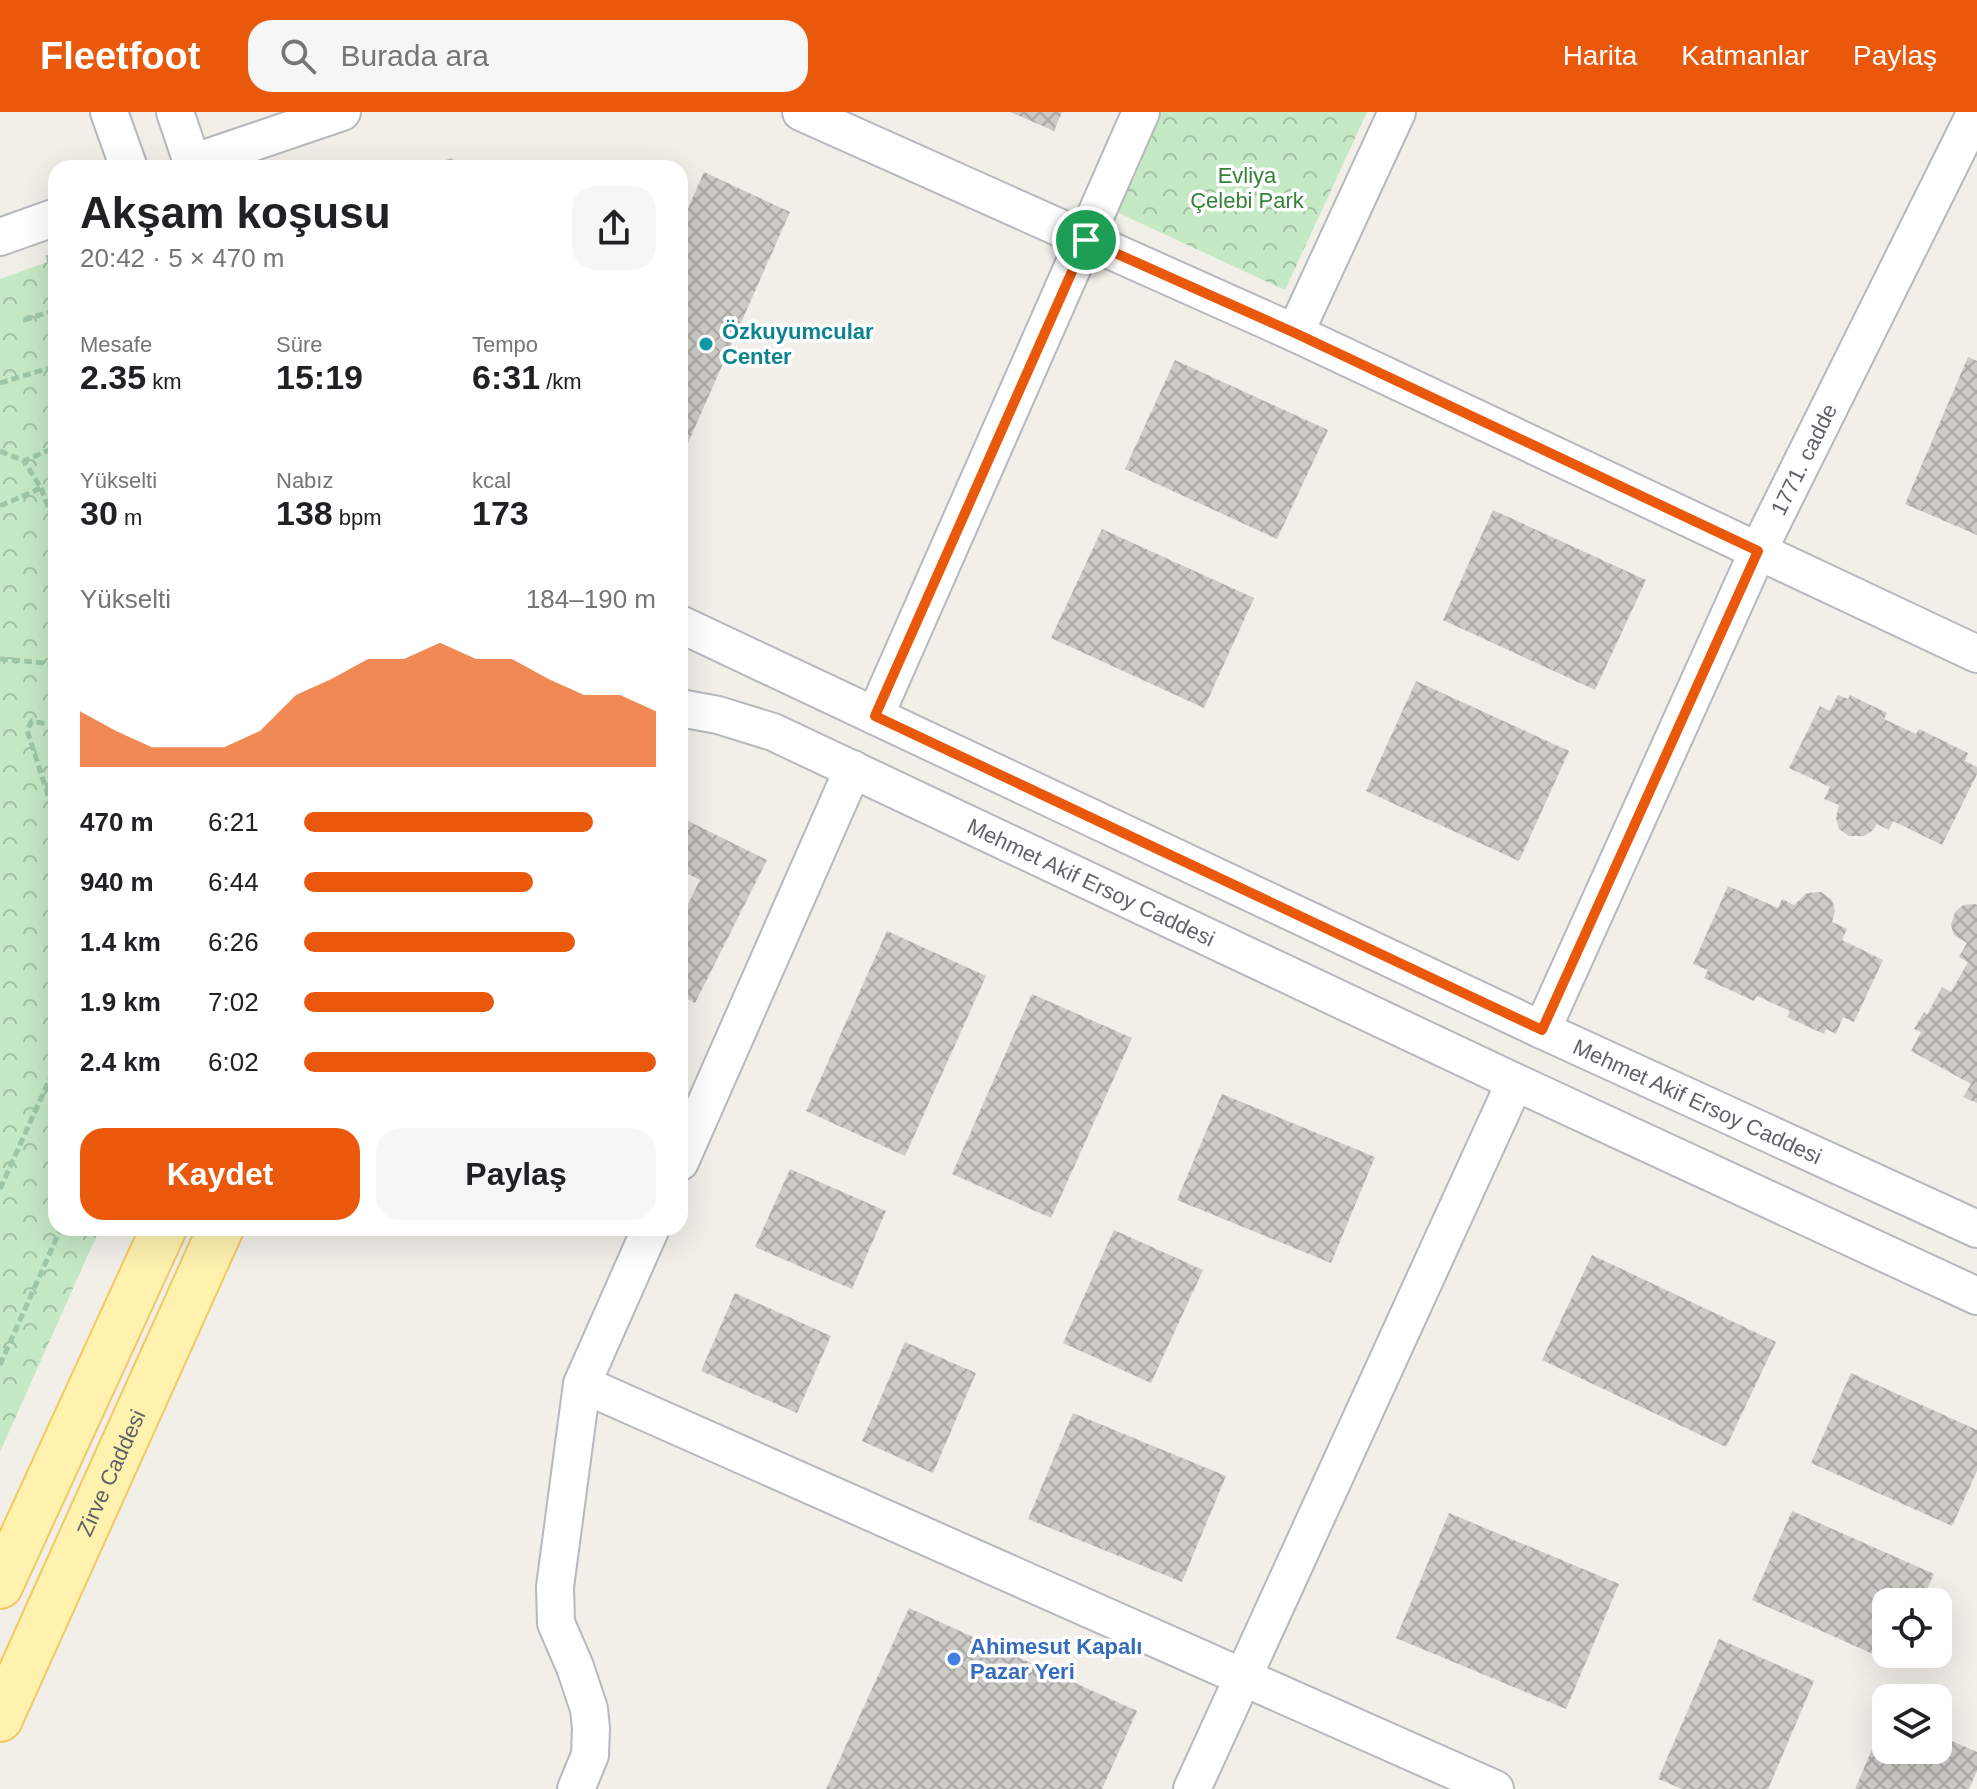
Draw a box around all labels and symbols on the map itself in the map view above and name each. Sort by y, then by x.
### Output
park label: Evliya Çelebi Park [1190,163,1305,213]
pin [1052,206,1120,274]
place label: Özkuyumcular Center [722,319,874,369]
marker: Özkuyumcular Center [697,335,715,353]
street label: 1771. cadde [1765,399,1842,519]
street label: Mehmet Akif Ersoy Caddesi [964,813,1219,951]
street label: Mehmet Akif Ersoy Caddesi [1569,1034,1826,1169]
street label: Zirve Caddesi [72,1406,150,1540]
place label: Ahimesut Kapalı Pazar Yeri [970,1634,1142,1684]
marker: Ahimesut Kapalı Pazar Yeri [945,1650,963,1668]

